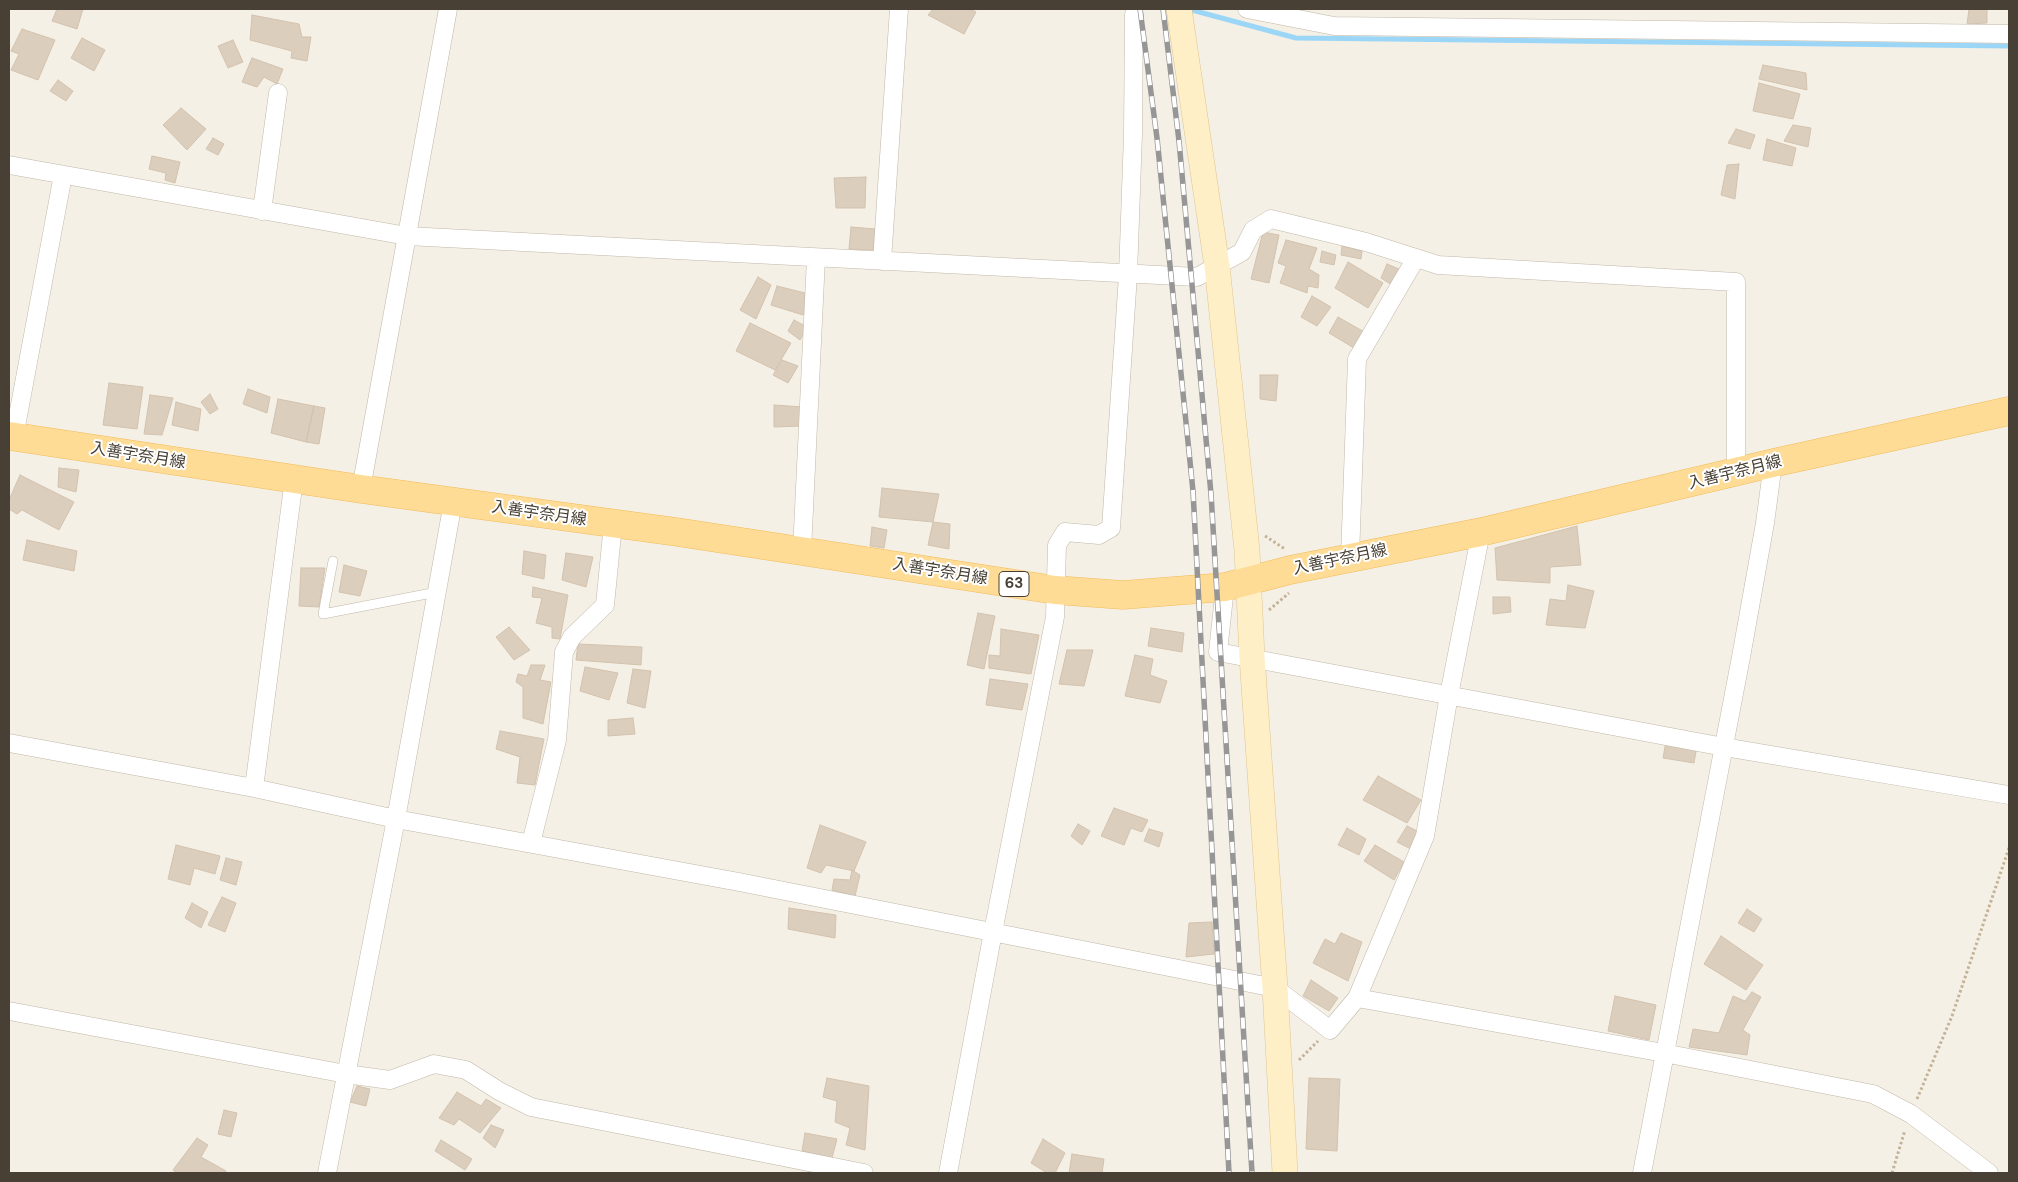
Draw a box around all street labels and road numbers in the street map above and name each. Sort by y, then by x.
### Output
street label: 入善宇奈月線 [89,439,187,473]
street label: 入善宇奈月線 [1686,452,1784,494]
street label: 入善宇奈月線 [490,498,588,530]
street label: 入善宇奈月線 [1291,541,1389,579]
street label: 入善宇奈月線 [891,555,989,589]
road number: 63 [999,572,1029,596]

